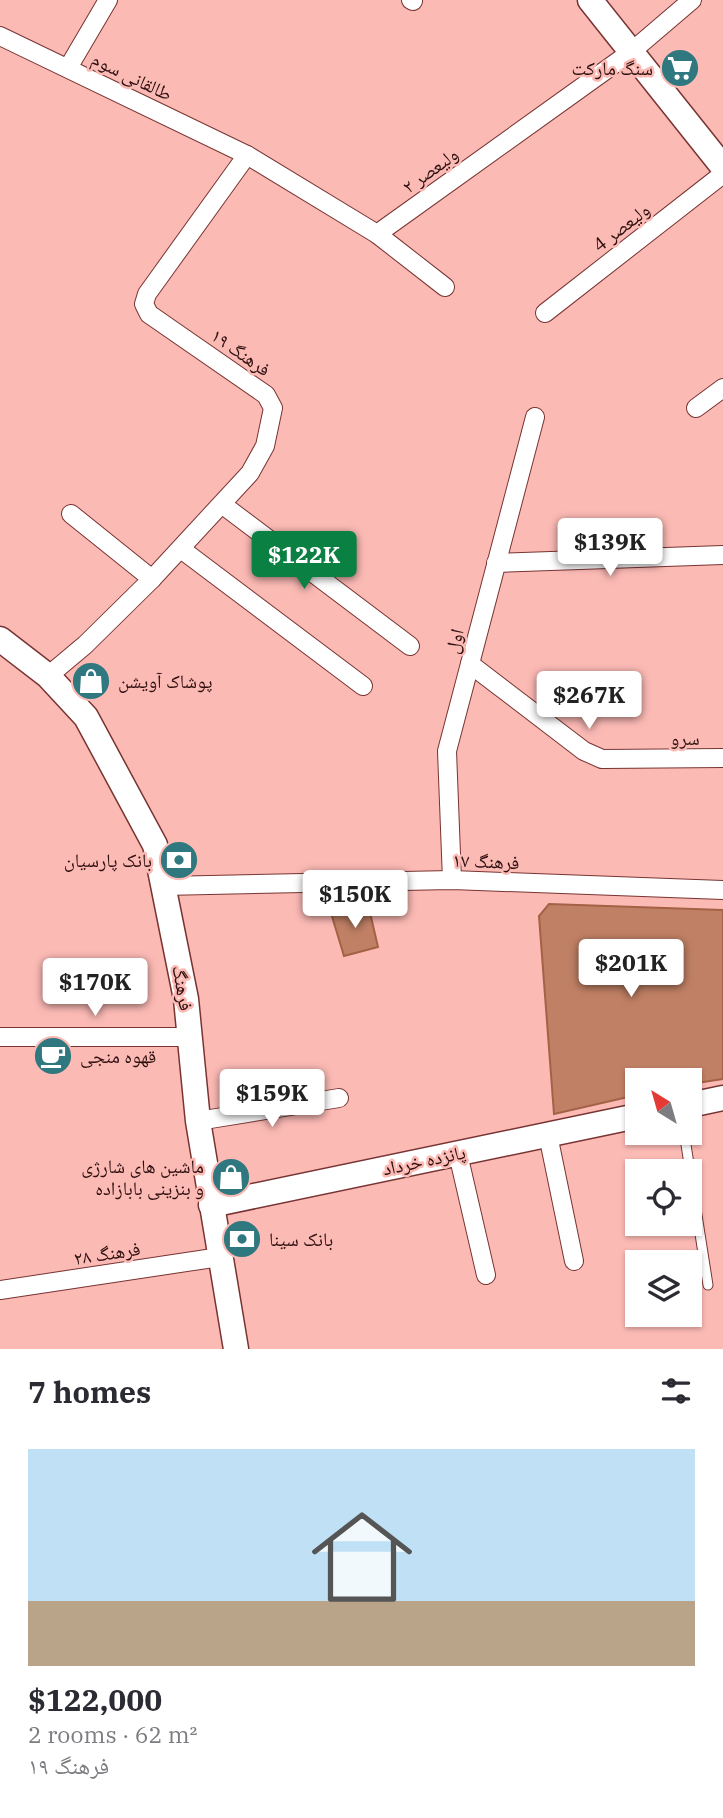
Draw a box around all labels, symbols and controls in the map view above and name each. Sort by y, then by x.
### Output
street label: طالقانی سوم [87,46,176,108]
supermarket icon: سنگ مارکت [659,47,701,89]
place label: سنگ مارکت [572,56,653,80]
street label: ولیعصر ٢ [397,142,463,198]
street label: ولیعصر 4 [588,197,654,257]
street label: فرهنگ ۱۹ [207,323,275,381]
pin: $139K [561,518,659,578]
text: $139K [574,526,646,556]
pin: $122K [255,532,353,591]
text: $122K [268,539,340,569]
street label: اول [439,626,469,656]
shop icon: پوشاک آویشن [70,660,112,702]
place label: پوشاک آویشن [118,669,213,693]
pin: $267K [540,672,638,731]
text: $267K [553,679,625,709]
street label: سرو [670,726,700,750]
bank icon: بانک پارسیان [158,839,200,881]
place label: بانک پارسیان [64,848,152,872]
street label: فرهنگ ۱۷ [452,848,520,874]
pin: $150K [306,870,404,930]
text: $150K [319,878,391,908]
pin: $201K [582,940,680,999]
text: $201K [595,947,667,977]
pin: $170K [46,958,144,1018]
street label: فرهنگ [167,963,199,1013]
text: $170K [59,966,131,996]
cafe icon: قهوه منجی [32,1035,74,1077]
place label: قهوه منجی [80,1044,156,1068]
north arrow [625,1068,702,1144]
map controls [625,1068,702,1327]
pin: $159K [223,1070,321,1129]
text: $159K [236,1077,308,1107]
street label: پانزده خرداد [380,1140,468,1181]
place label: ماشین های شارژی و بنزینی بابازاده [81,1154,204,1200]
shop icon: ماشین های شارژی و بنزینی بابازاده [210,1156,252,1198]
button: locate [625,1159,702,1236]
bank icon: بانک سینا [221,1218,263,1260]
place label: بانک سینا [269,1227,333,1251]
street label: فرهنگ ۲۸ [72,1236,142,1270]
button: layers [625,1250,702,1327]
text: 7 homes [28,1372,151,1411]
icon: filters [657,1372,695,1410]
icon: home [299,1494,425,1620]
text: $122,000 [28,1680,162,1719]
text: 2 rooms · 62 m² [28,1719,198,1749]
text: فرهنگ ۱۹ [28,1750,109,1780]

